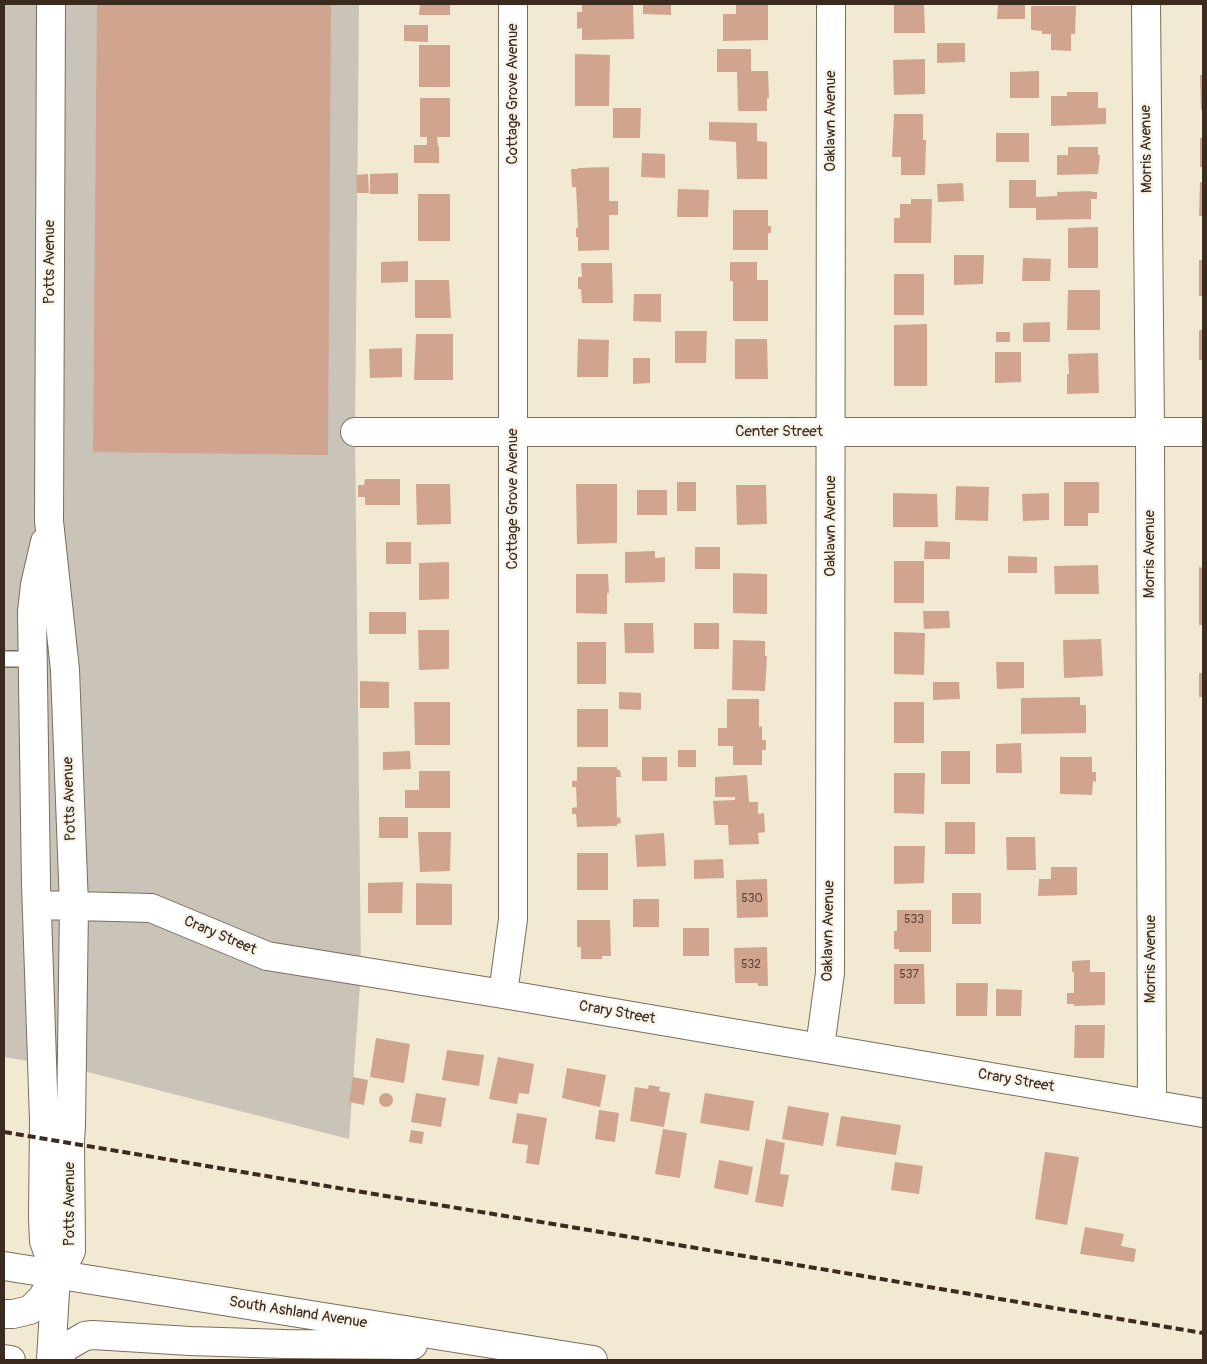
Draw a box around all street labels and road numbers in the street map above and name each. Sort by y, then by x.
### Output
street label: Cottage Grove Avenue [504,23,522,165]
street label: Oaklawn Avenue [822,70,840,172]
street label: Morris Avenue [1137,105,1157,193]
street label: Potts Avenue [41,220,59,304]
street label: Center Street [735,423,823,441]
street label: Cottage Grove Avenue [504,428,522,570]
street label: Oaklawn Avenue [822,475,840,577]
street label: Morris Avenue [1141,510,1159,598]
street label: Potts Avenue [60,756,80,842]
street label: Oaklawn Avenue [819,880,839,982]
street label: Crary Street [181,913,259,959]
street label: Morris Avenue [1142,915,1160,1003]
street label: Crary Street [577,997,657,1029]
street label: Crary Street [976,1065,1056,1097]
street label: Potts Avenue [61,1162,79,1246]
street label: South Ashland Avenue [228,1293,368,1333]

